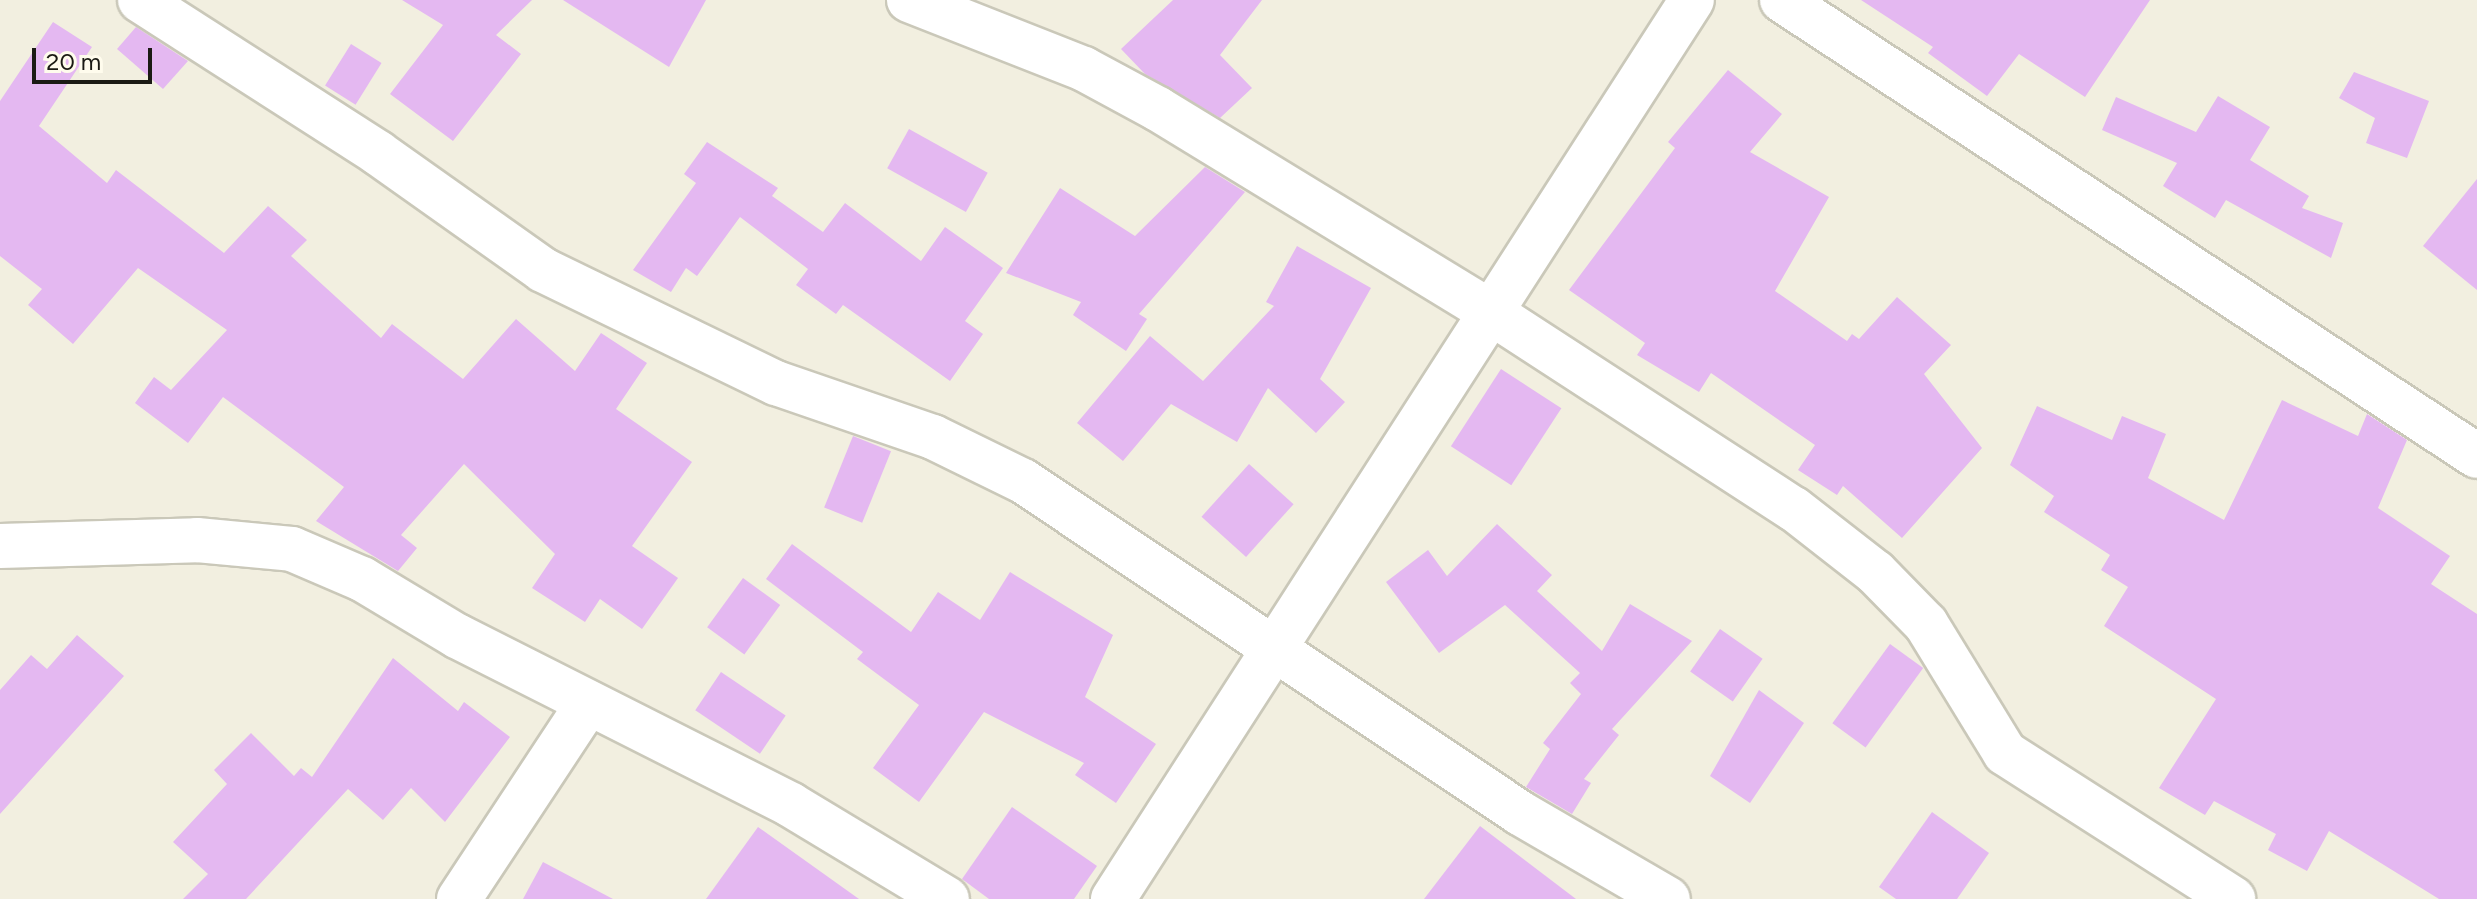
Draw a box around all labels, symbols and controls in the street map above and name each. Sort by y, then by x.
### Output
scale bar [36,32,156,82]
text: 20 m [46,47,101,76]

